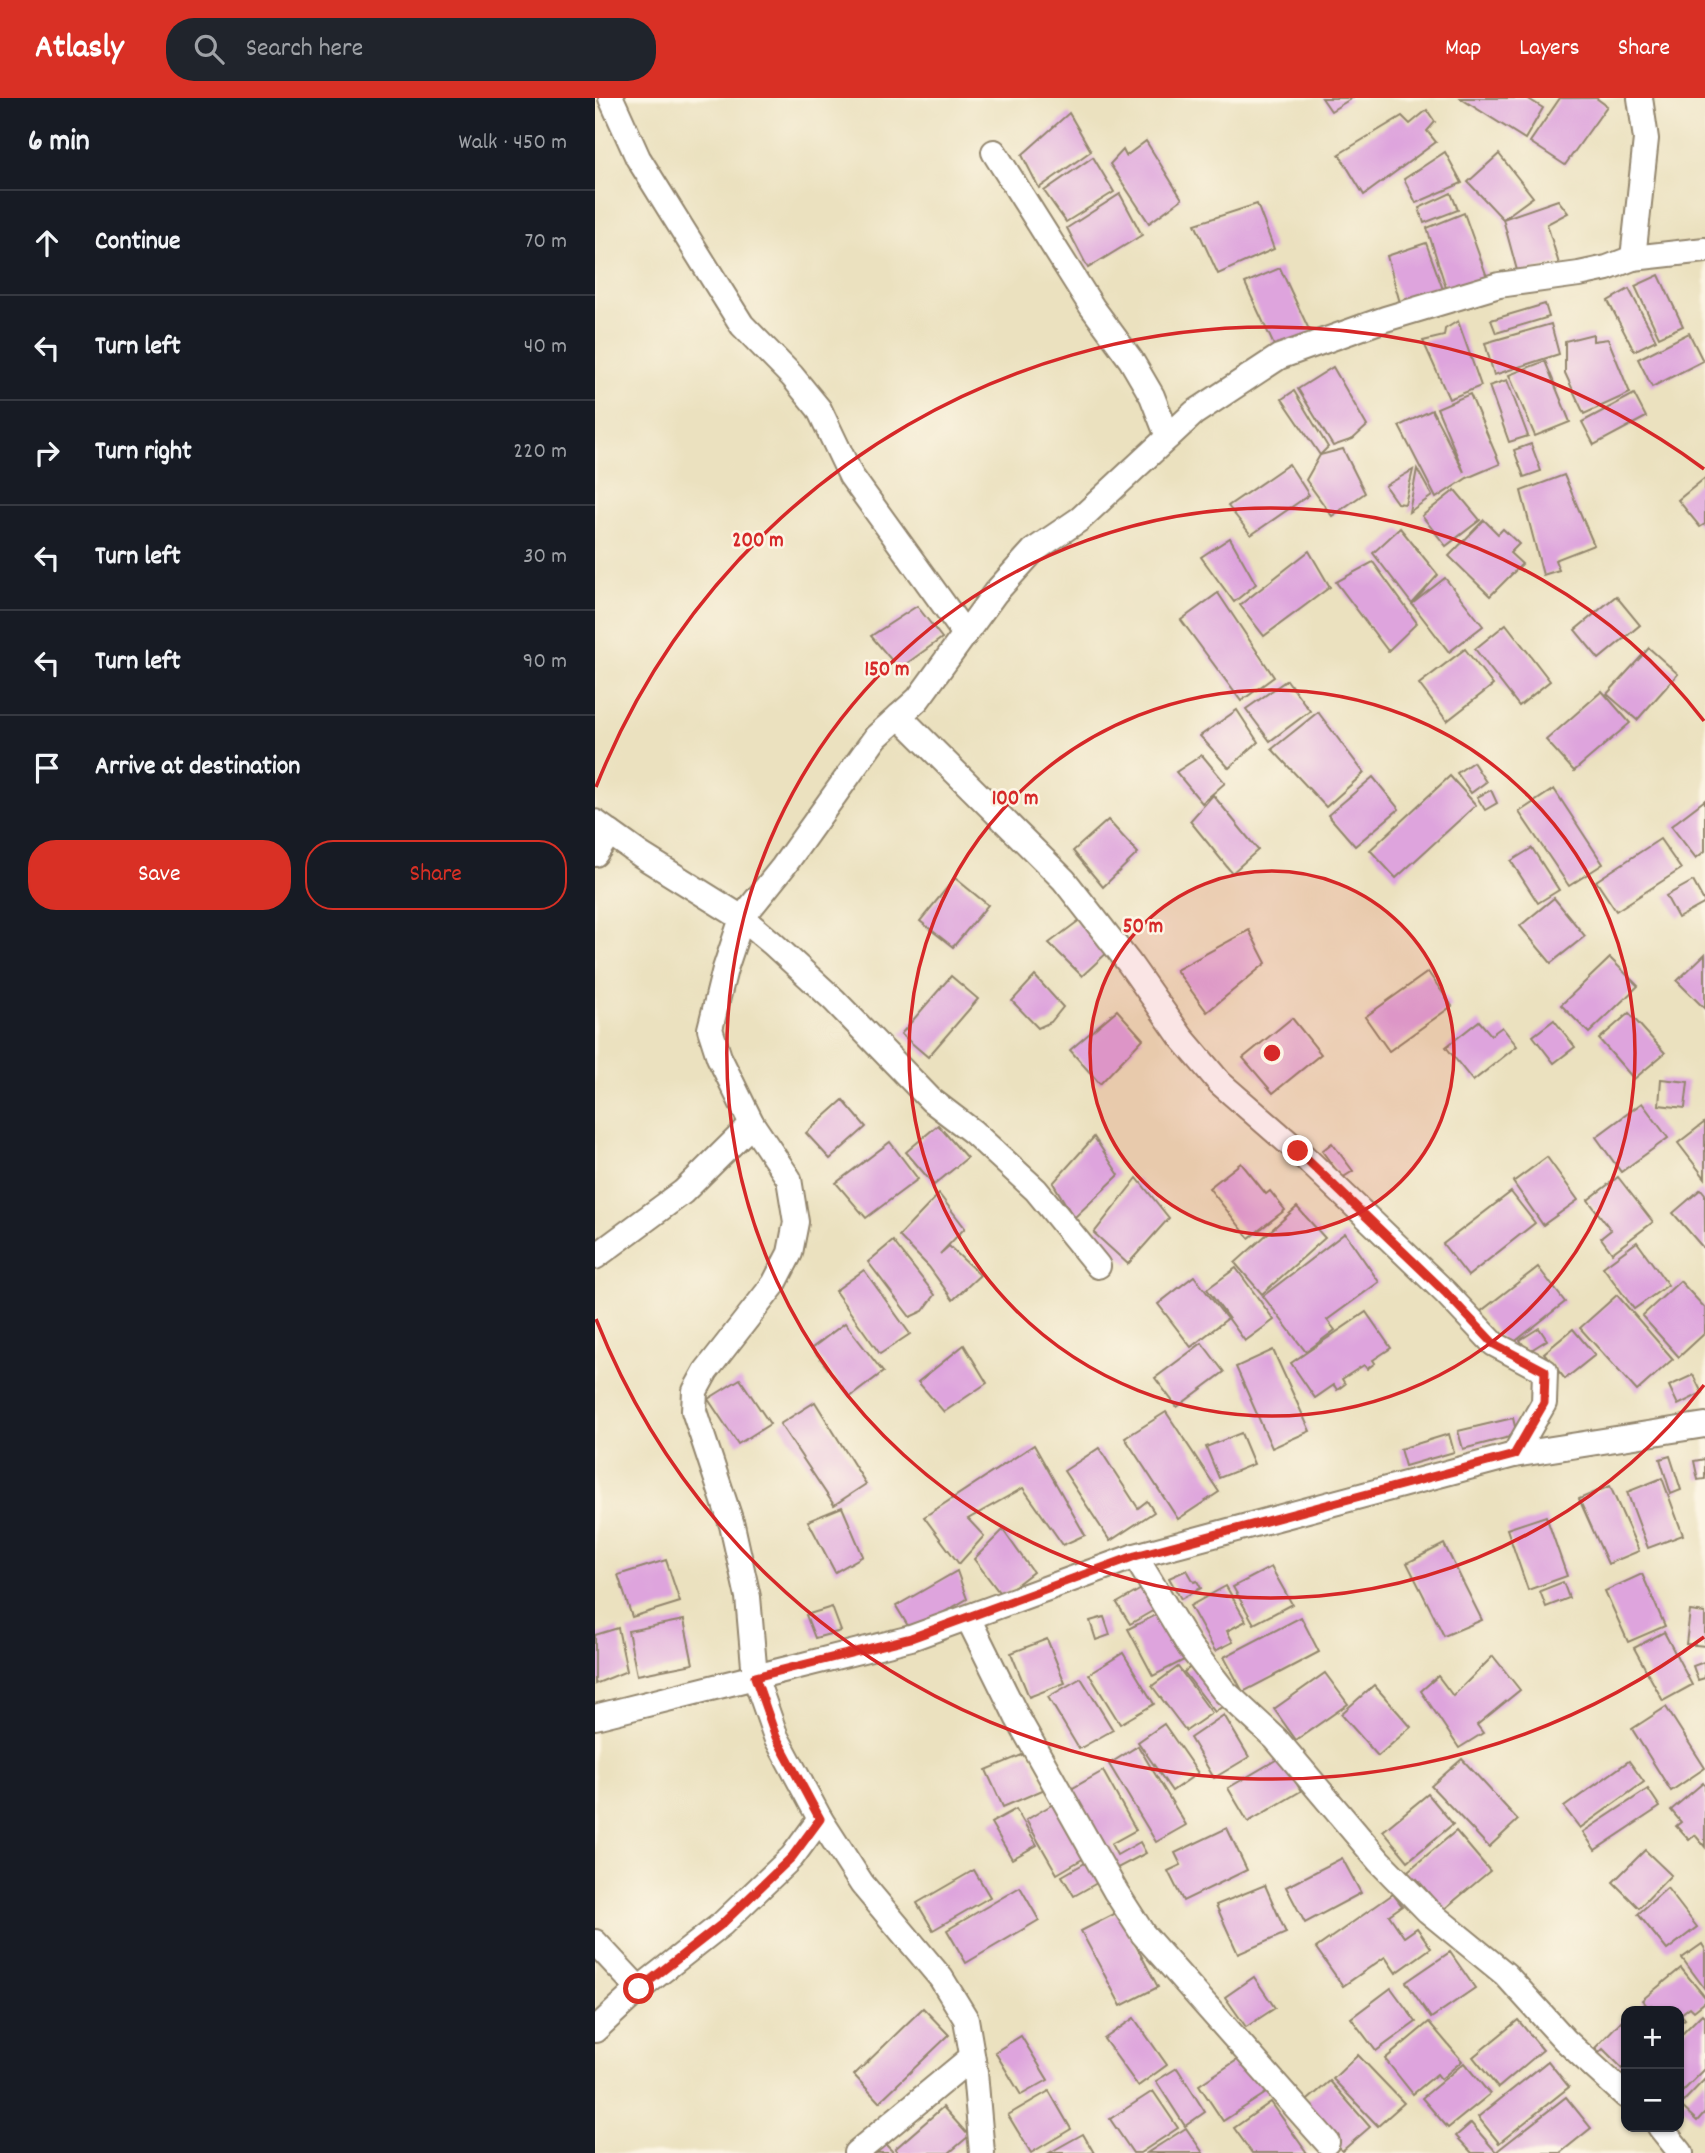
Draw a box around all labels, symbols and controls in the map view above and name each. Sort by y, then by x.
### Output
search box [166,18,656,81]
text: Atlasly [35,26,124,73]
icon: search [190,30,228,68]
text: Search here [246,31,363,68]
text: Map [1445,32,1481,66]
text: Layers [1519,32,1580,66]
text: Share [1618,32,1670,66]
text: 6 min [28,122,90,165]
text: Walk · 450 m [459,127,567,160]
icon: ahead [28,224,66,262]
text: Continue [95,224,180,261]
text: 70 m [525,226,567,259]
icon: left [28,329,66,367]
text: Turn left [95,329,181,366]
text: 40 m [524,331,567,364]
icon: right [28,434,66,472]
text: Turn right [95,434,192,471]
text: 220 m [513,436,567,469]
text: 200 m [732,527,784,557]
icon: left [28,539,66,577]
text: Turn left [95,539,181,576]
text: 30 m [523,541,567,574]
icon: left [28,644,66,682]
text: Turn left [95,644,181,681]
text: 90 m [523,646,567,679]
text: 150 m [864,656,910,686]
icon: arrive [28,749,66,787]
text: Arrive at destination [95,749,300,786]
text: 100 m [992,785,1038,815]
button: Save [28,840,291,910]
button: Share [305,840,567,910]
text: 50 m [1123,913,1163,943]
centre of rings [1260,1041,1284,1065]
route end [1282,1135,1313,1166]
route start [623,1973,654,2004]
map controls [1621,2006,1684,2132]
button: + [1621,2006,1684,2069]
button: − [1621,2069,1684,2132]

